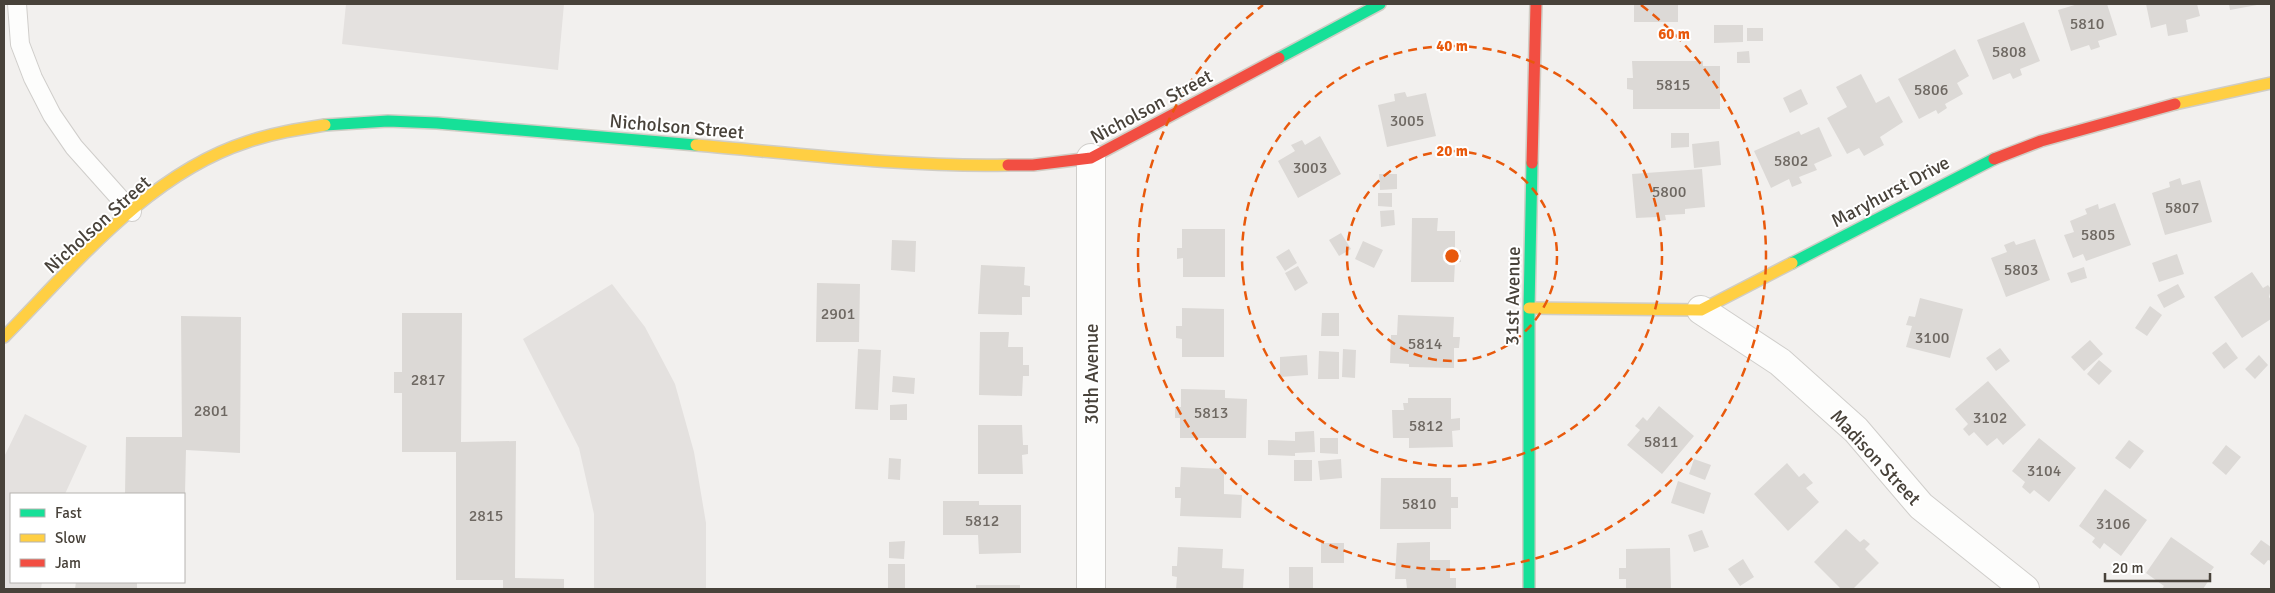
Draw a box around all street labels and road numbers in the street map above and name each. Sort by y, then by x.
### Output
street label: Nicholson Street [1086,64,1217,149]
street label: Nicholson Street [609,109,746,145]
street label: Maryhurst Drive [1827,151,1954,233]
street label: Nicholson Street [39,170,156,279]
street label: 31st Avenue [1500,246,1526,346]
street label: 30th Avenue [1080,323,1104,425]
street label: Madison Street [1825,405,1926,511]

